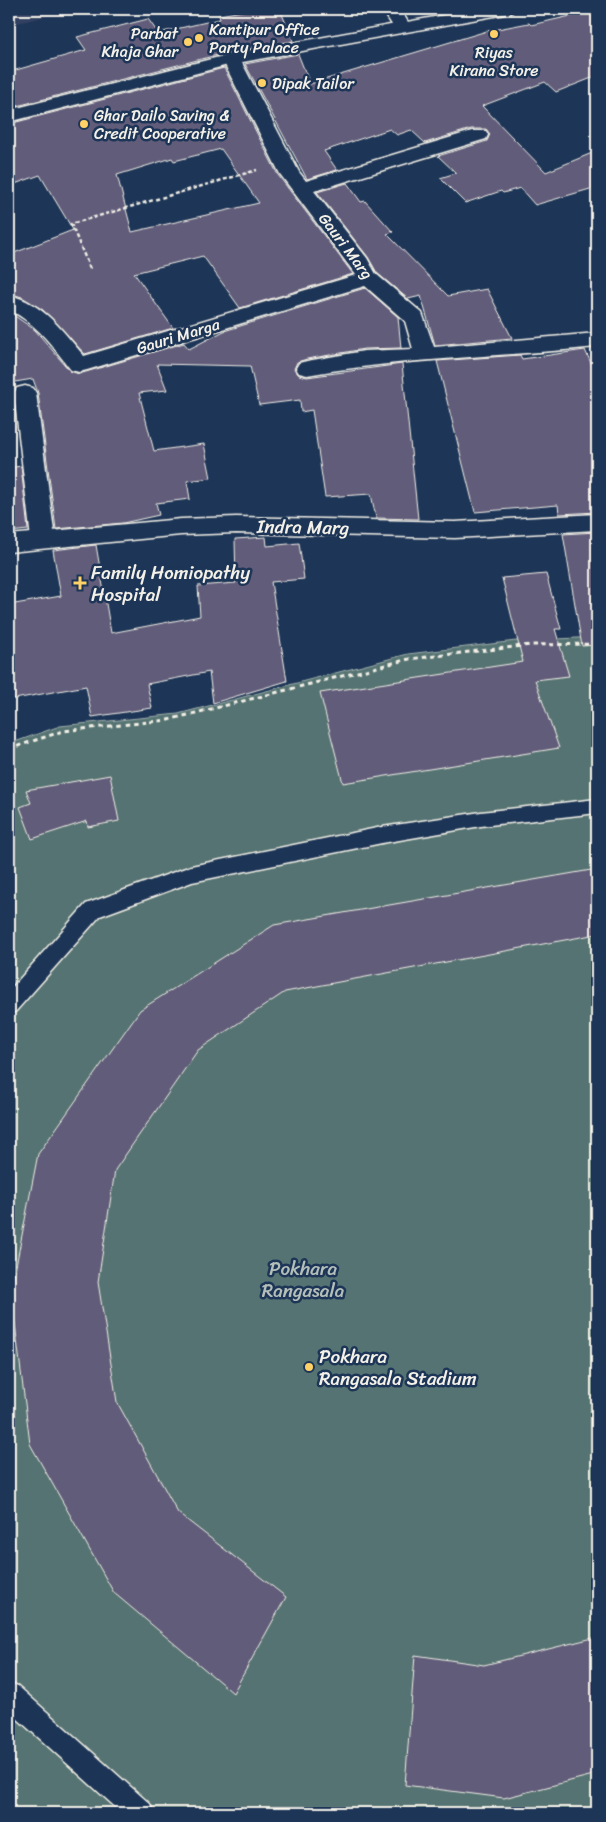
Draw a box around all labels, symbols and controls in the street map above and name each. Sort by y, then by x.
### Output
place label: Kantipur Office Party Palace [209,15,320,62]
place label: Parbat Khaja Ghar [102,19,179,66]
marker: Riyas Kirana Store [488,28,500,40]
marker: Kantipur Office Party Palace [193,32,205,44]
marker: Parbat Khaja Ghar [182,36,194,48]
place label: Riyas Kirana Store [450,38,538,85]
place label: Dipak Tailor [272,69,355,98]
marker: Dipak Tailor [256,77,268,89]
place label: Ghar Dailo Saving & Credit Cooperative [94,101,229,148]
marker: Ghar Dailo Saving & Credit Cooperative [78,118,90,130]
street label: Gauri Marg [311,206,381,286]
street label: Gauri Marga [133,309,224,362]
street label: Indra Marg [255,510,350,544]
place label: Family Homiopathy Hospital [91,556,250,611]
marker: Family Homiopathy Hospital [73,576,87,590]
park label: Pokhara Rangasala [262,1252,345,1307]
place label: Pokhara Rangasala Stadium [319,1340,477,1395]
marker: Pokhara Rangasala Stadium [303,1361,315,1373]

